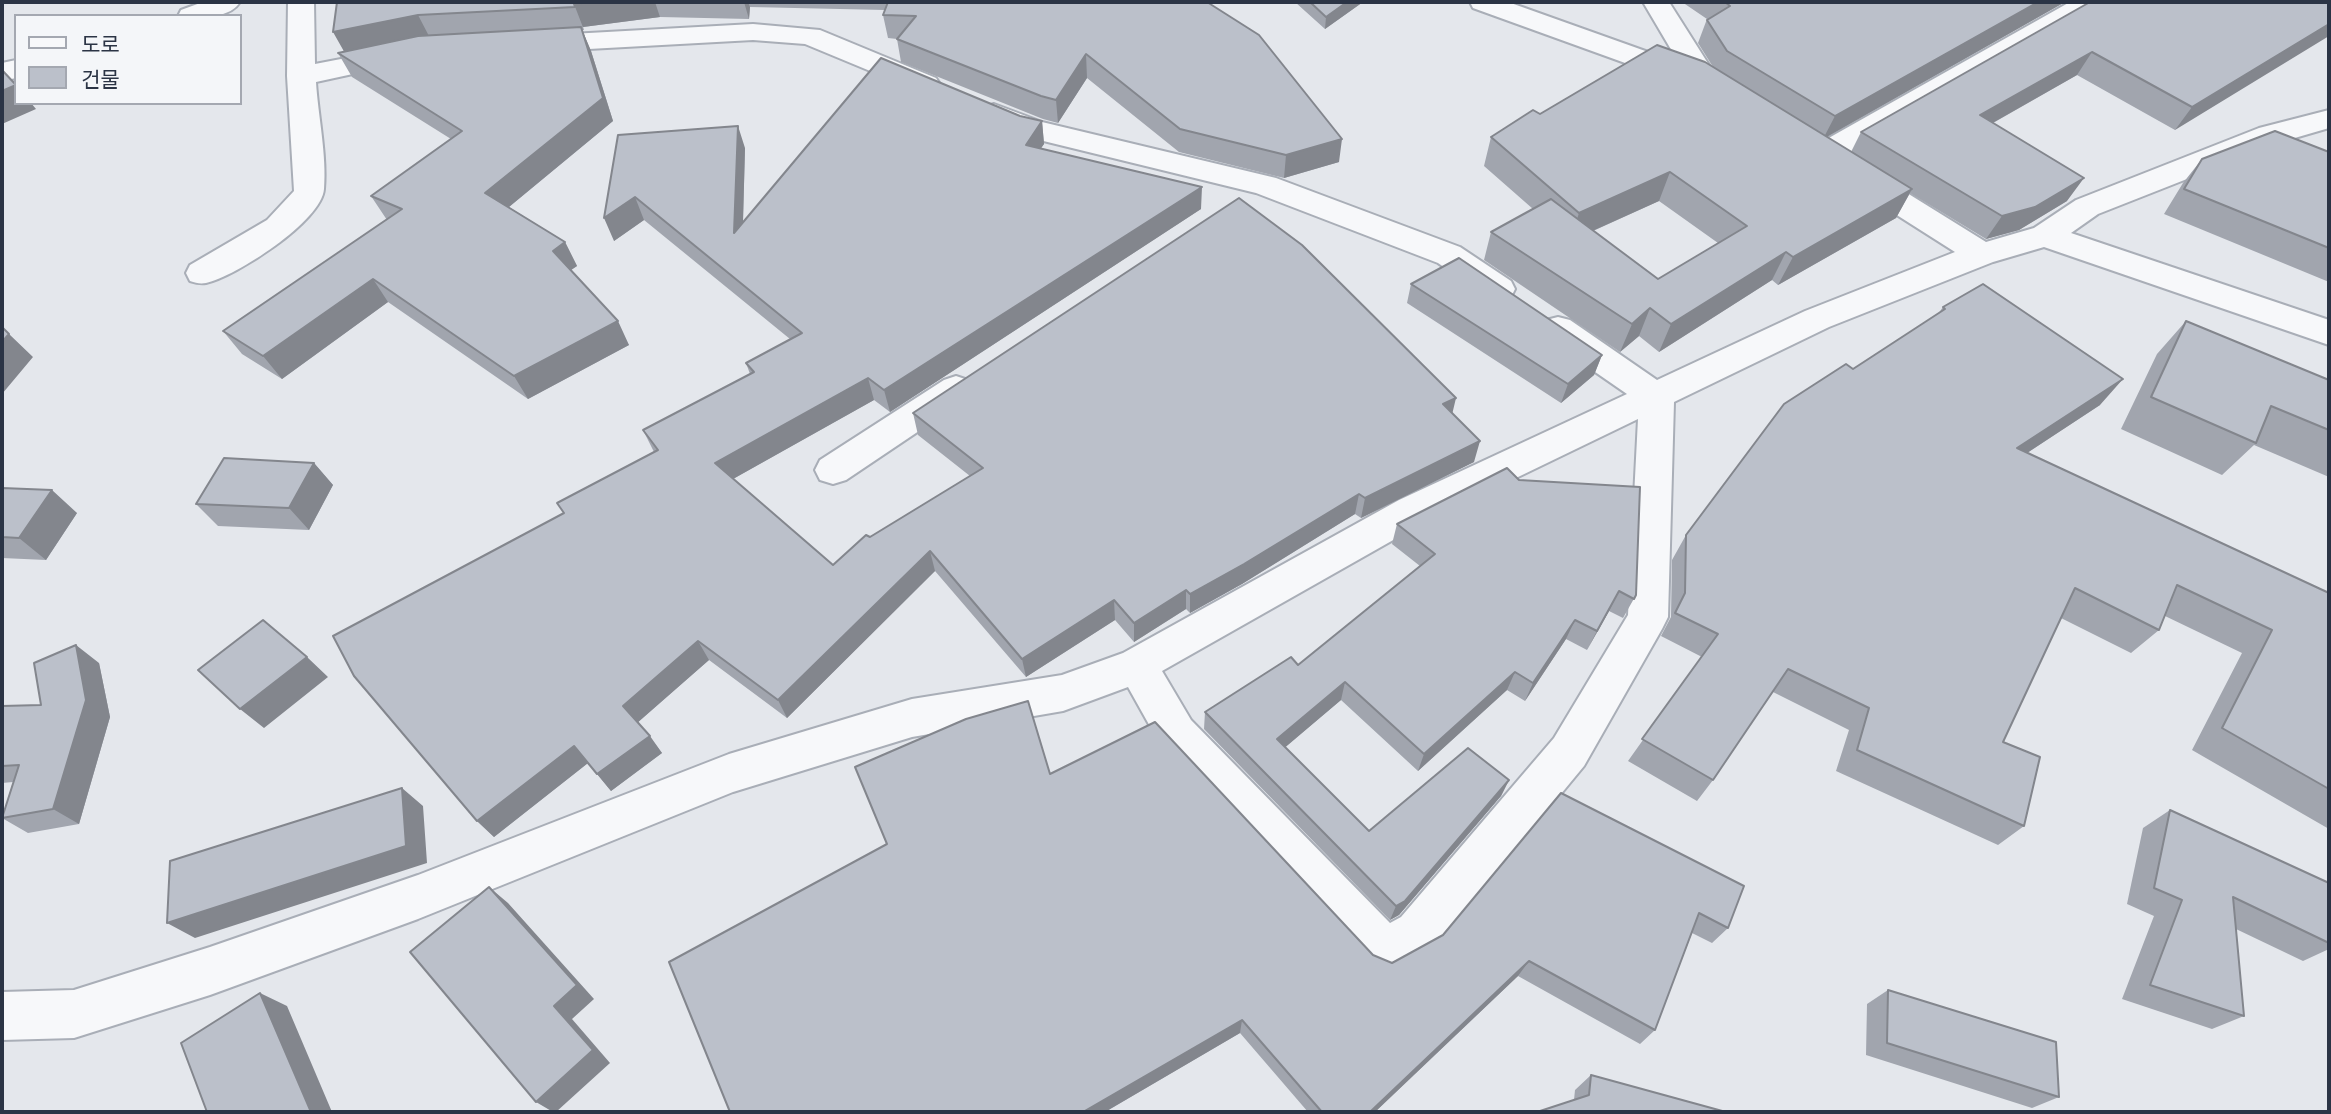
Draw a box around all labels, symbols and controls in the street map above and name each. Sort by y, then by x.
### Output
legend [14,14,242,105]
text: 도로 [81,31,120,56]
text: 건물 [81,66,120,91]

